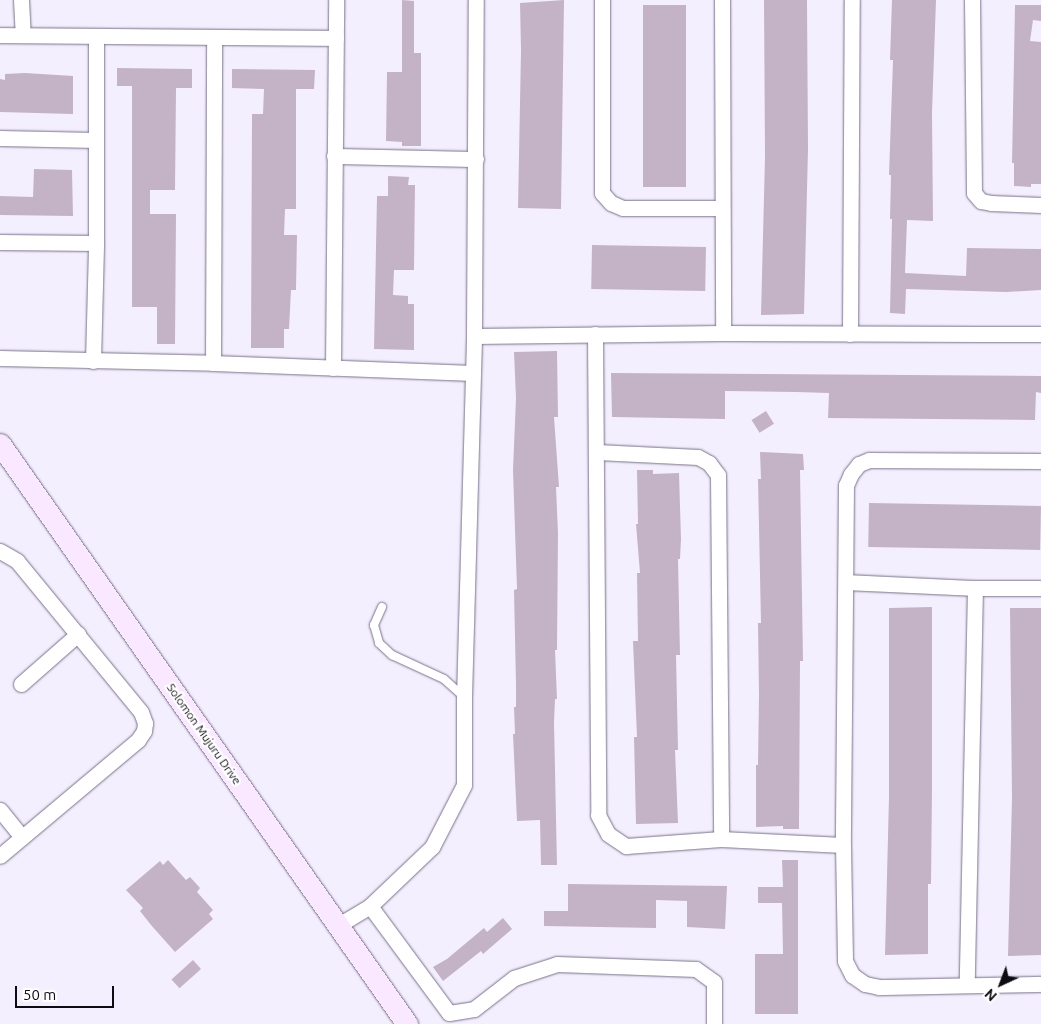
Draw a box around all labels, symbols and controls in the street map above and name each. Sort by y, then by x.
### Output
street label: Solomon Mujuru Drive [164,681,244,787]
north arrow [976,959,1026,1009]
scale bar [18,976,116,1008]
text: 50 m [23,986,56,1003]
text: N [981,986,1000,1004]

